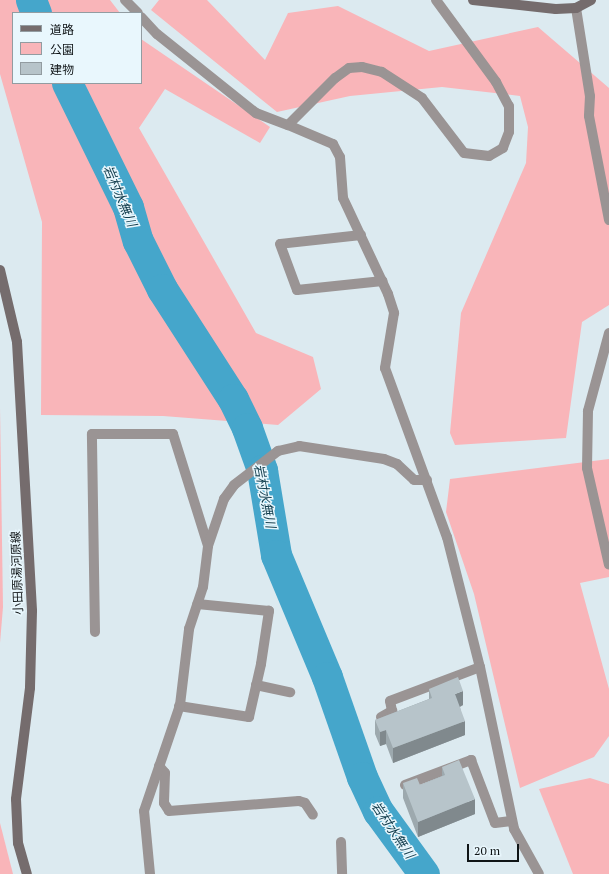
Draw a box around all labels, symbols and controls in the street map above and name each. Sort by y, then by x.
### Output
legend [12,12,142,84]
text: 道路 [50,22,74,37]
text: 公園 [50,42,74,57]
text: 建物 [50,62,74,77]
water label: 岩村水無川 [100,163,140,229]
water label: 岩村水無川 [251,463,279,529]
street label: 小田原湯河原線 [8,531,26,615]
water label: 岩村水無川 [368,799,418,861]
scale bar [469,836,521,862]
text: 20 m [474,843,500,858]

